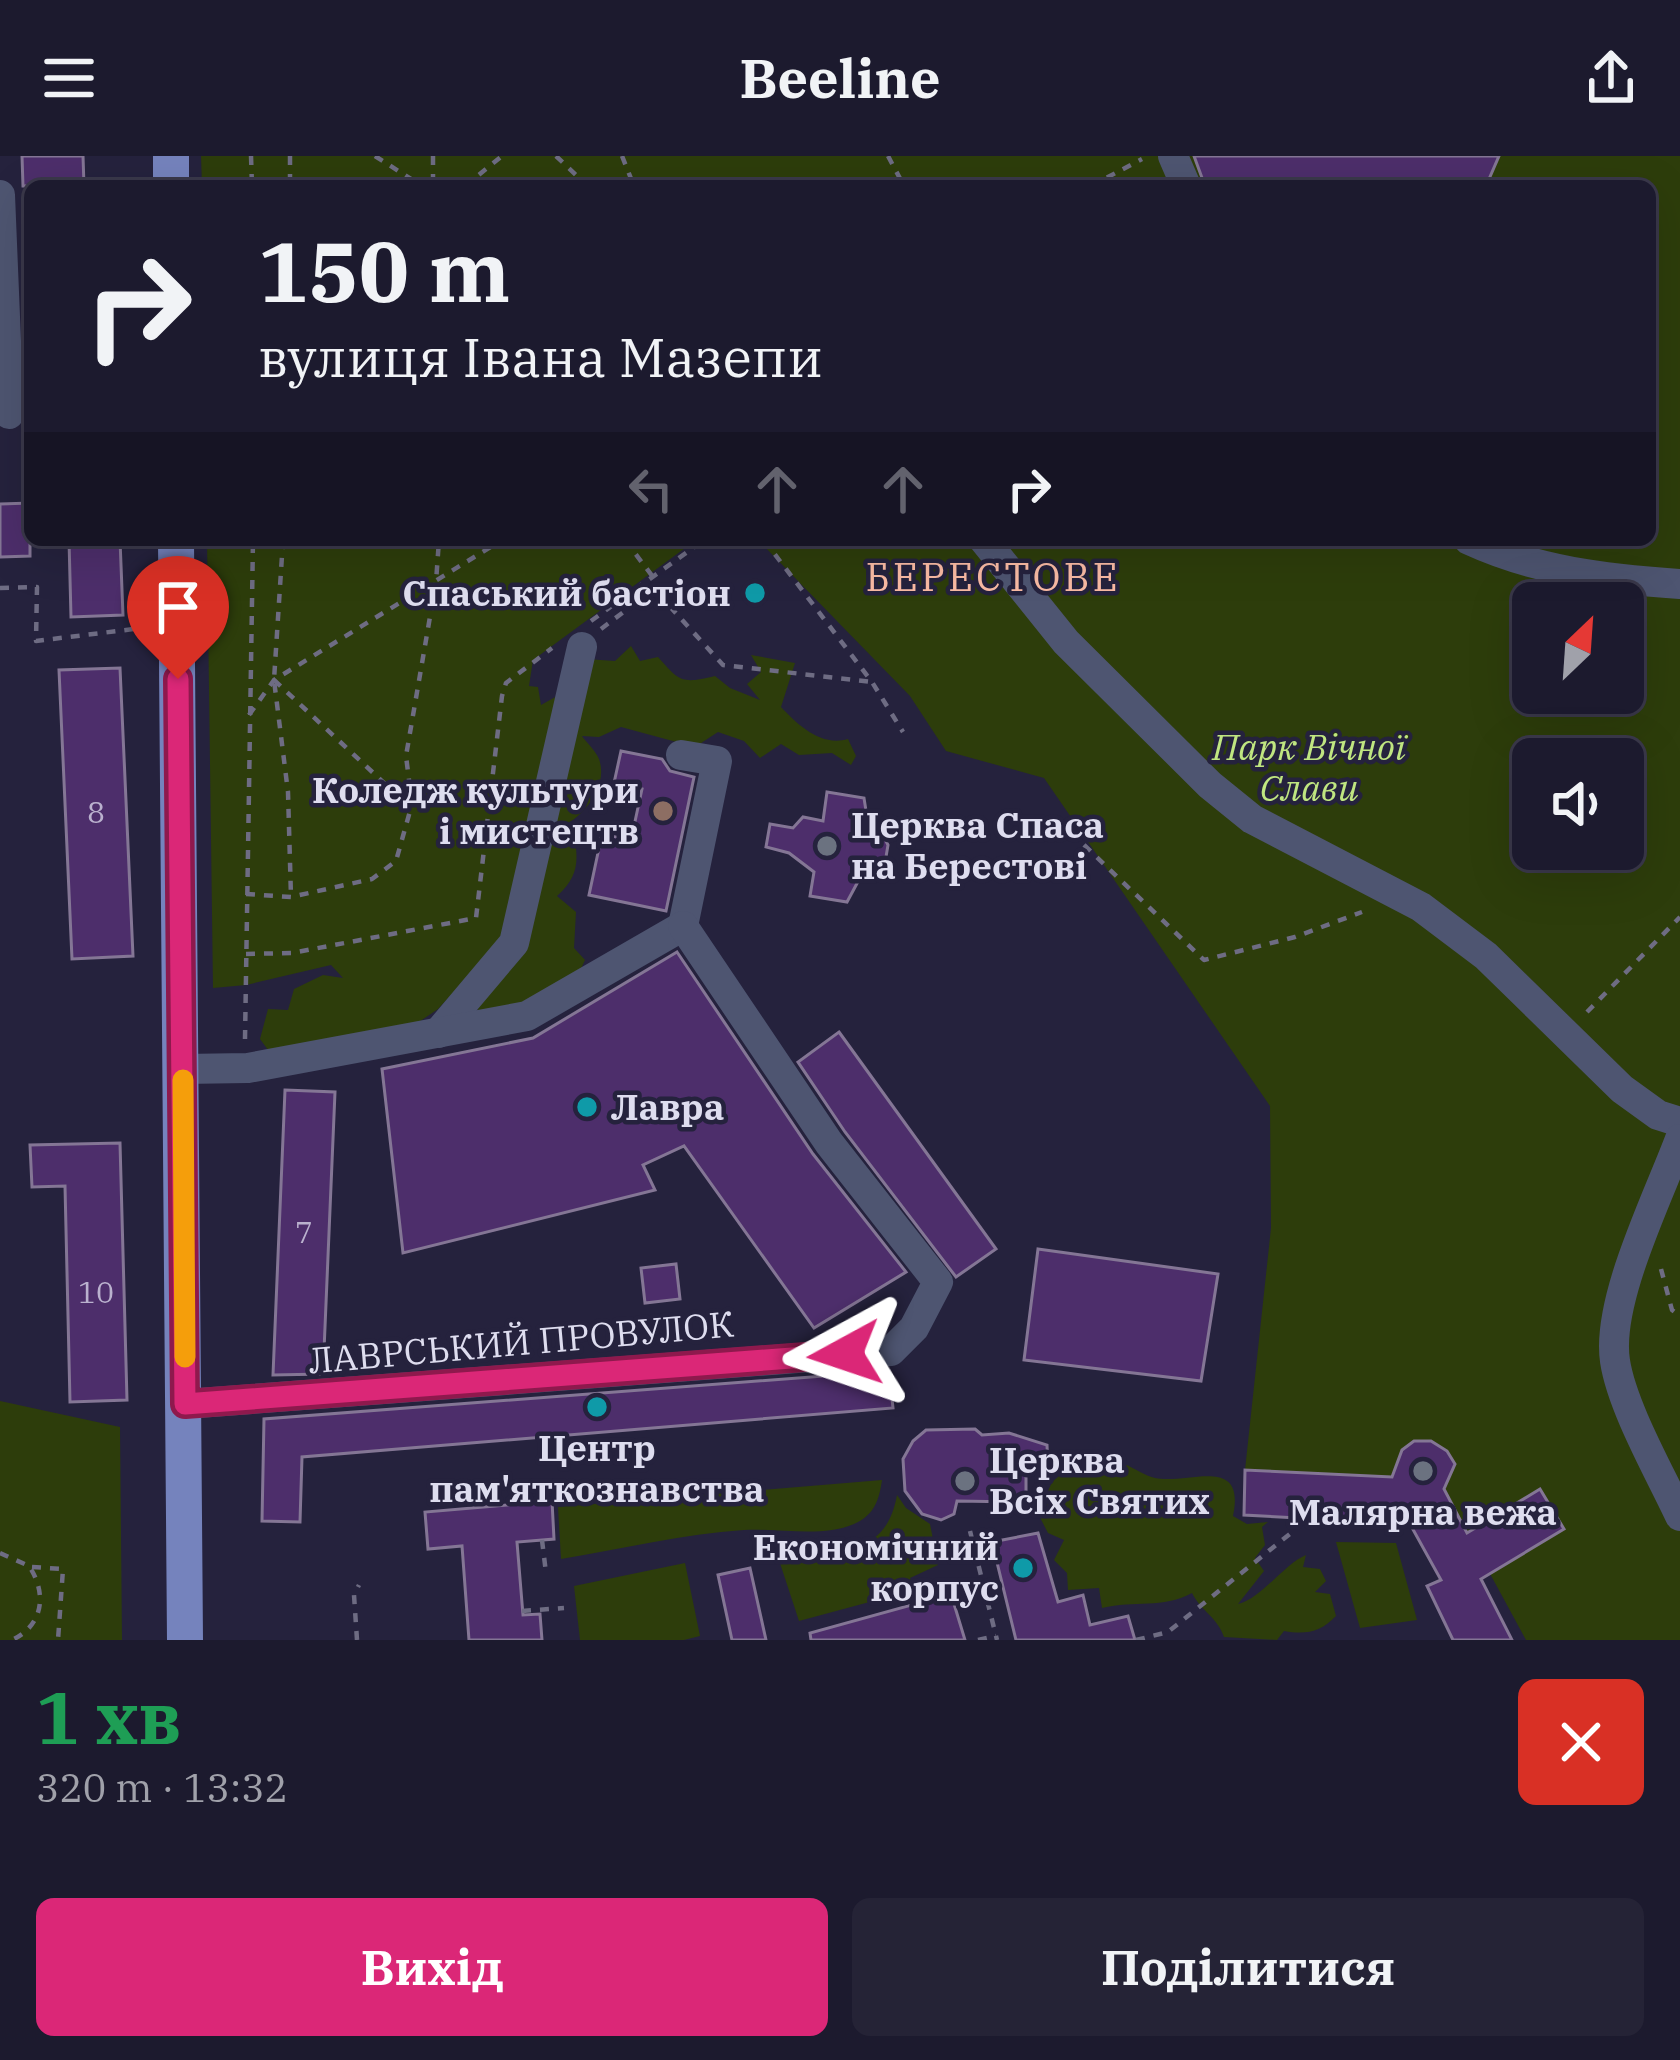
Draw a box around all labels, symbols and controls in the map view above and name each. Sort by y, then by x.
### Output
text: Beeline [739,43,941,113]
icon: menu [36,45,102,111]
icon: share [1578,45,1644,111]
text: 150 m [258,216,510,325]
icon: right [60,228,216,384]
text: вулиця Івана Мазепи [258,322,823,392]
icon: left [618,456,684,522]
icon: ahead [744,456,810,522]
icon: ahead [870,456,936,522]
icon: right [996,456,1062,522]
district label: БЕРЕСТОВЕ [865,551,1121,602]
pin [127,556,229,679]
place label: Спаський бастіон [402,569,731,616]
icon: arrive [145,574,211,640]
marker: Спаський бастіон [742,580,768,606]
north arrow [1512,582,1644,714]
map controls [1512,582,1644,870]
park label: Парк Вічної Слави [1211,723,1409,811]
button: sound [1512,738,1644,870]
place label: Коледж культури і мистецтв [312,766,639,854]
house number: 8 [87,792,105,831]
marker: Коледж культури і мистецтв [650,798,676,824]
place label: Церква Спаса на Берестові [851,801,1104,889]
marker: Церква Спаса на Берестові [814,833,840,859]
place label: Лавра [611,1083,725,1130]
marker: Лавра [574,1094,600,1120]
house number: 7 [295,1212,313,1251]
house number: 10 [78,1272,114,1311]
position arrow [782,1291,908,1417]
street label: ЛАВРСЬКИЙ ПРОВУЛОК [306,1299,736,1384]
marker: Центр пам'яткознавства [584,1394,610,1420]
place label: Центр пам'яткознавства [429,1424,765,1512]
place label: Церква Всіх Святих [989,1436,1210,1524]
marker: Малярна вежа [1410,1458,1436,1484]
marker: Церква Всіх Святих [952,1468,978,1494]
place label: Малярна вежа [1289,1488,1557,1535]
place label: Економічний корпус [753,1523,999,1611]
marker: Економічний корпус [1010,1555,1036,1581]
text: 1 хв [36,1670,181,1764]
button: close [1518,1679,1644,1805]
text: 320 m · 13:32 [36,1762,288,1813]
button: Вихід [36,1898,828,2036]
button: Поділитися [852,1898,1644,2036]

